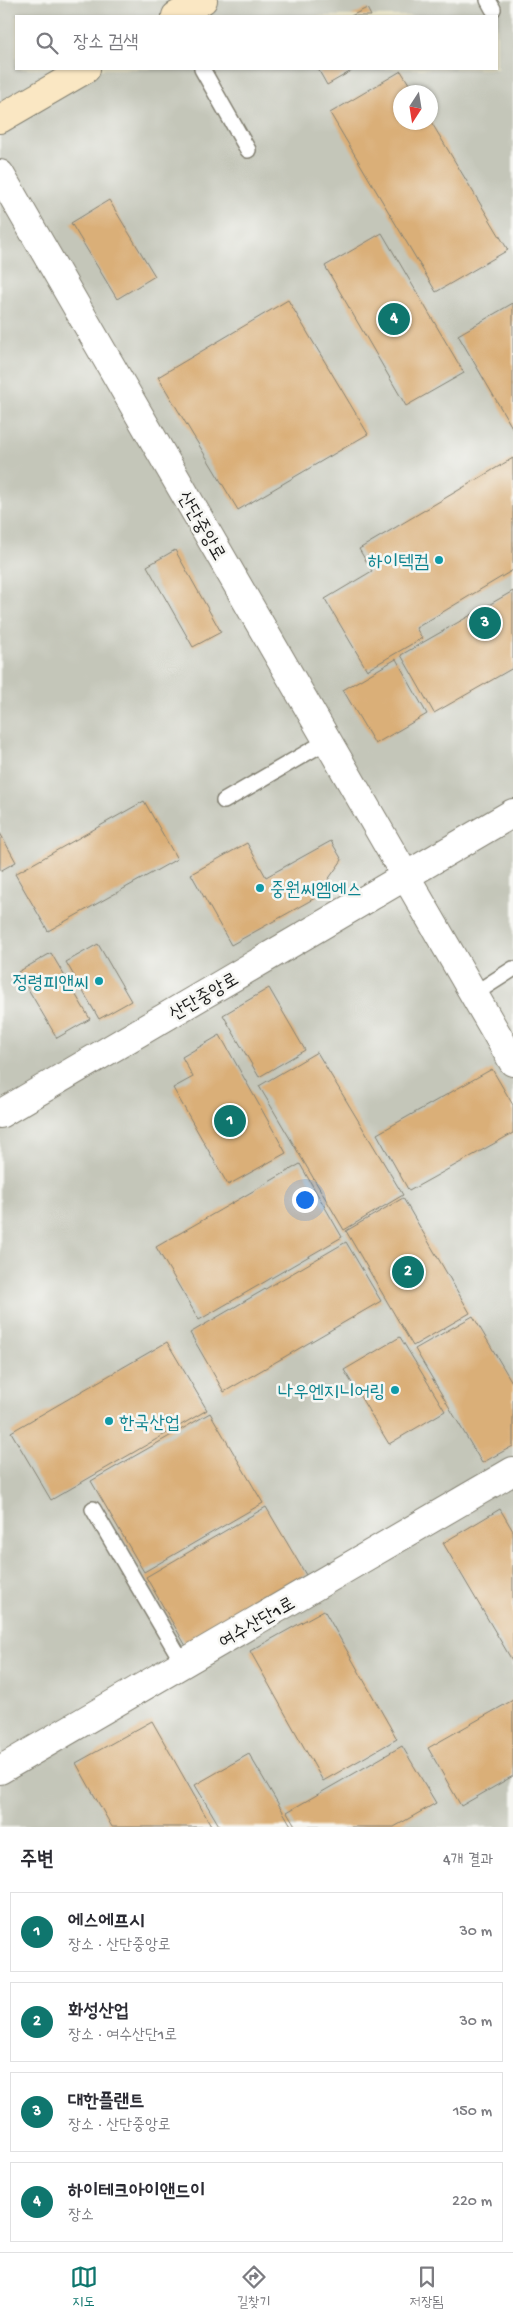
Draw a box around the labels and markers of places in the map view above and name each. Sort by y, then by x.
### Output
pin: 4 [378,300,410,338]
place label: 하이텍컴 [368,552,429,575]
marker: 하이텍컴 [433,554,445,566]
pin: 3 [469,604,501,642]
place label: 중원씨엠에스 [270,880,362,903]
marker: 중원씨엠에스 [254,882,266,894]
place label: 정령피앤씨 [13,973,89,996]
marker: 정령피앤씨 [93,975,105,987]
pin: 1 [214,1102,246,1140]
pin: 2 [392,1253,424,1291]
place label: 나우엔지니어링 [278,1382,385,1405]
marker: 나우엔지니어링 [389,1384,401,1396]
place label: 한국산업 [119,1413,180,1436]
marker: 한국산업 [103,1415,115,1427]

